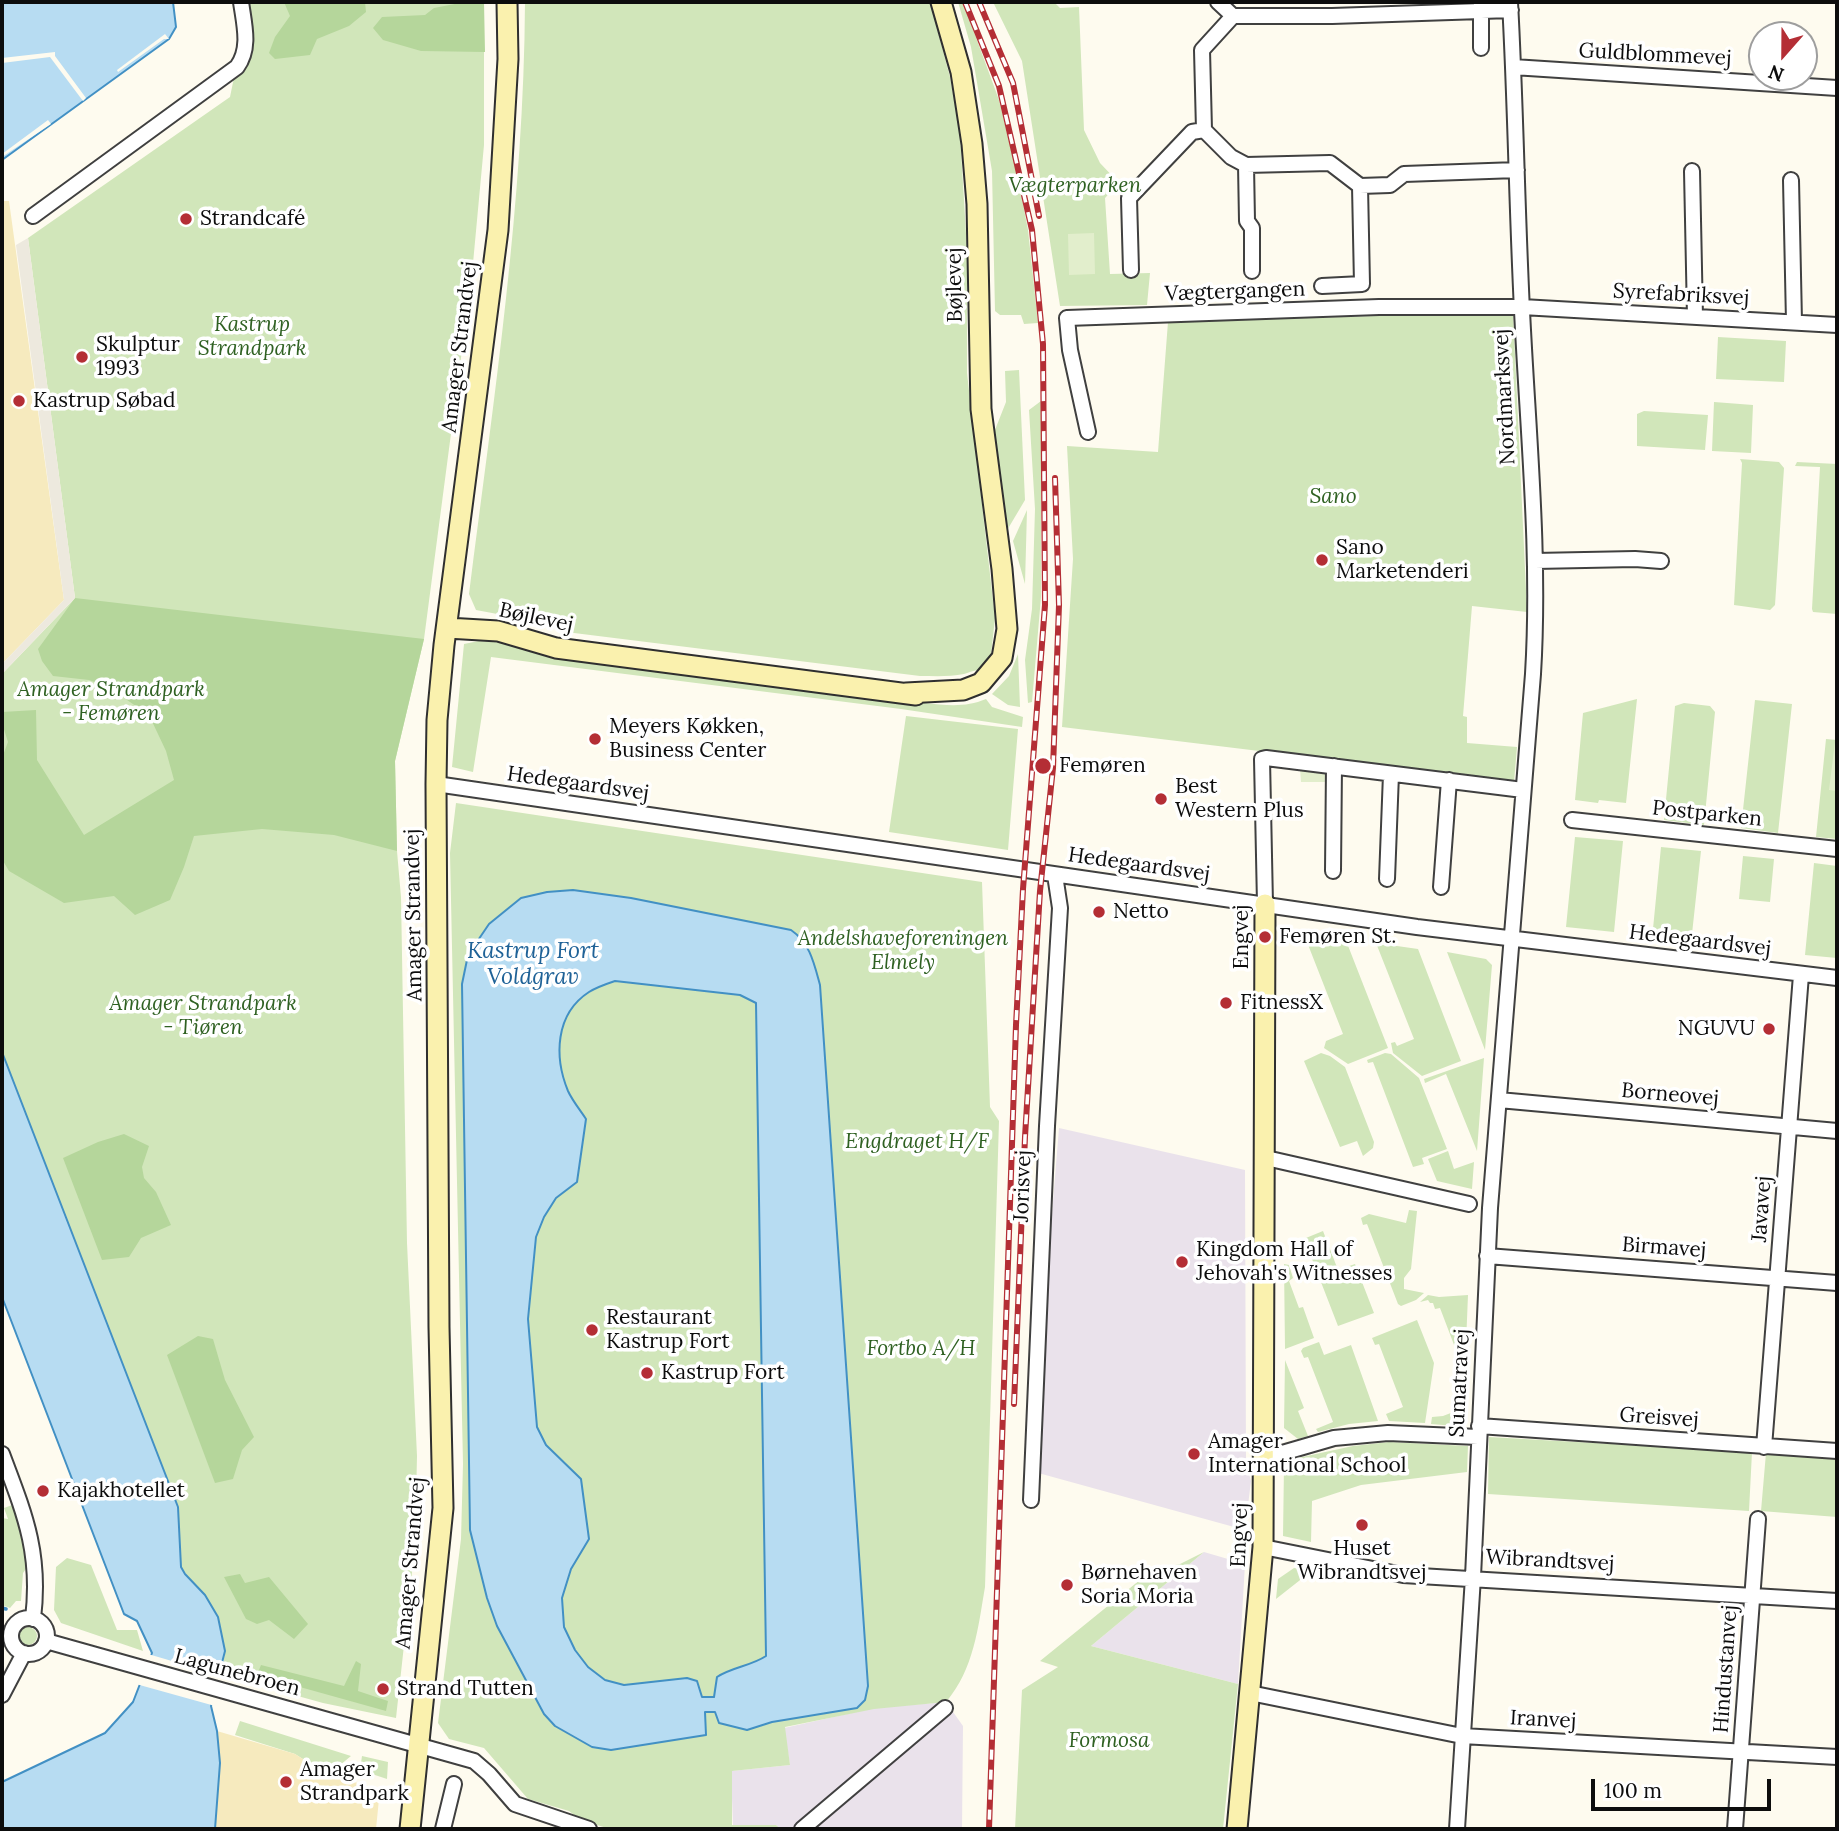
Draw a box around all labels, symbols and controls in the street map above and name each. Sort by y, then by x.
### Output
north arrow [1748,21,1818,91]
street label: Guldblommevej [1578,38,1732,72]
text: N [1765,60,1787,88]
park label: Vægterparken [1009,173,1141,199]
place label: Strandcafé [200,206,305,232]
marker: Strandcafé [178,211,194,227]
street label: Bøjlevej [942,247,968,323]
street label: Amager Strandvej [437,260,483,434]
street label: Vægtergangen [1164,277,1306,307]
street label: Syrefabriksvej [1612,279,1750,311]
park label: Kastrup Strandpark [198,312,306,362]
street label: Nordmarksvej [1489,328,1521,466]
place label: Skulptur 1993 [96,332,180,382]
marker: Skulptur 1993 [74,349,90,365]
place label: Kastrup Søbad [33,388,176,414]
marker: Kastrup Søbad [11,393,27,409]
park label: Sano [1309,484,1357,510]
place label: Sano Marketenderi [1336,535,1469,585]
marker: Sano Marketenderi [1314,552,1330,568]
street label: Bøjlevej [497,598,575,638]
park label: Amager Strandpark - Femøren [17,677,205,727]
place label: Meyers Køkken, Business Center [609,714,766,764]
marker: Meyers Køkken, Business Center [587,731,603,747]
place label: Femøren [1059,753,1146,779]
marker: Femøren [1033,756,1053,776]
street label: Hedegaardsvej [505,762,651,806]
place label: Best Western Plus [1175,774,1304,824]
marker: Best Western Plus [1153,791,1169,807]
street label: Postparken [1651,796,1763,832]
street label: Amager Strandvej [400,829,428,1001]
street label: Hedegaardsvej [1066,843,1212,887]
place label: Netto [1113,899,1169,925]
marker: Netto [1091,904,1107,920]
street label: Engvej [1229,904,1255,970]
street label: Hedegaardsvej [1627,920,1773,962]
place label: Femøren St. [1279,924,1396,950]
park label: Andelshaveforeningen Elmely [798,926,1008,976]
marker: Femøren St. [1257,929,1273,945]
water label: Kastrup Fort Voldgrav [467,937,599,991]
place label: FitnessX [1240,990,1323,1016]
park label: Amager Strandpark - Tiøren [109,991,297,1041]
marker: FitnessX [1218,995,1234,1011]
place label: NGUVU [1678,1016,1755,1042]
marker: NGUVU [1761,1021,1777,1037]
street label: Borneovej [1620,1078,1720,1112]
park label: Engdraget H/F [845,1129,989,1155]
street label: Jorisvej [1009,1150,1037,1222]
street label: Javavej [1747,1175,1777,1243]
street label: Birmavej [1621,1232,1707,1264]
place label: Kingdom Hall of Jehovah's Witnesses [1196,1237,1392,1287]
marker: Kingdom Hall of Jehovah's Witnesses [1174,1254,1190,1270]
place label: Restaurant Kastrup Fort [606,1305,730,1355]
marker: Restaurant Kastrup Fort [584,1322,600,1338]
street label: Sumatravej [1445,1328,1475,1438]
park label: Fortbo A/H [866,1336,976,1362]
place label: Kastrup Fort [661,1360,785,1386]
marker: Kastrup Fort [639,1365,655,1381]
street label: Greisvej [1619,1403,1699,1433]
place label: Amager International School [1208,1429,1407,1479]
marker: Amager International School [1186,1446,1202,1462]
street label: Amager Strandvej [391,1476,431,1650]
place label: Kajakhotellet [57,1478,185,1504]
marker: Kajakhotellet [35,1483,51,1499]
street label: Engvej [1226,1502,1254,1568]
marker: Huset Wibrandtsvej [1354,1517,1370,1533]
place label: Huset Wibrandtsvej [1298,1536,1426,1586]
street label: Wibrandtsvej [1485,1545,1615,1577]
place label: Børnehaven Soria Moria [1081,1560,1197,1610]
marker: Børnehaven Soria Moria [1059,1577,1075,1593]
street label: Hindustanvej [1709,1604,1743,1734]
street label: Lagunebroen [171,1644,303,1702]
place label: Strand Tutten [397,1676,534,1702]
marker: Strand Tutten [375,1681,391,1697]
street label: Iranvej [1509,1706,1577,1734]
park label: Formosa [1068,1728,1150,1754]
place label: Amager Strandpark [300,1757,409,1807]
scale bar [1594,1764,1774,1808]
marker: Amager Strandpark [278,1774,294,1790]
text: 100 m [1604,1777,1662,1804]

